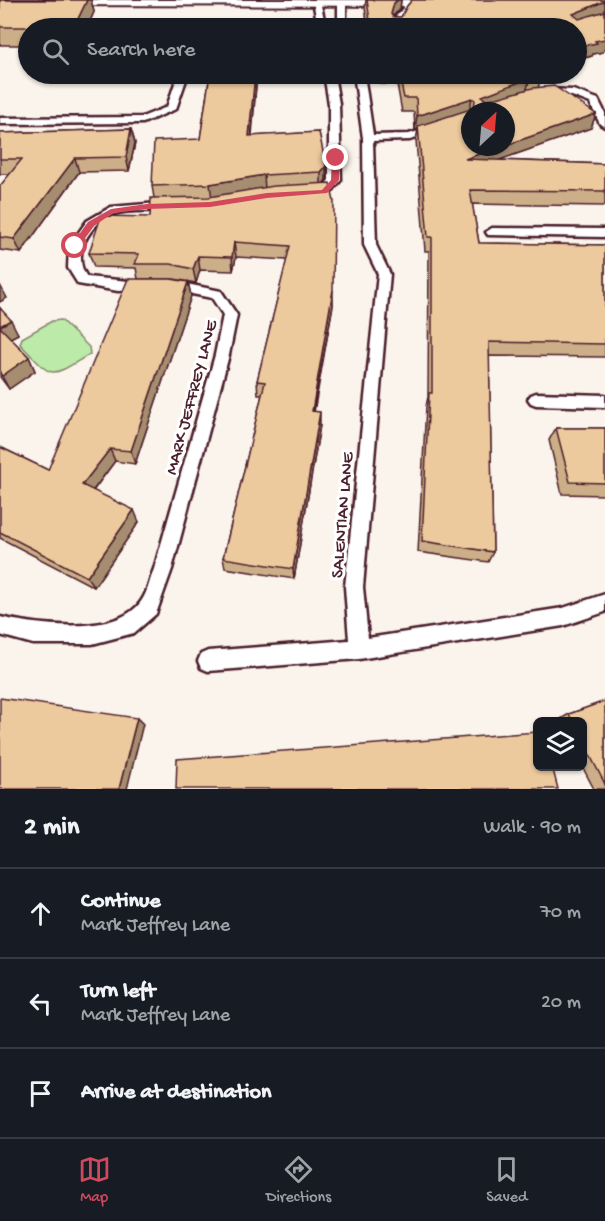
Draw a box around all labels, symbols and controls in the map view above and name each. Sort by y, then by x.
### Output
search box [18,18,587,84]
icon: search [39,35,72,68]
text: Search here [87,38,195,64]
north arrow [461,102,515,156]
route end [322,144,348,170]
route start [61,232,87,258]
street label: MARK JEFFREY LANE [162,317,223,477]
street label: SALENTIAN LANE [328,450,360,579]
map controls [533,717,587,771]
button: layers [533,717,587,771]
text: 2 min [24,813,79,844]
text: Walk · 90 m [484,817,581,840]
text: Continue [81,889,161,915]
icon: ahead [24,897,57,930]
text: 70 m [540,902,581,925]
text: Mark Jeffrey Lane [81,915,230,938]
text: Turn left [81,979,155,1005]
icon: left [24,987,57,1020]
text: 20 m [541,992,581,1015]
text: Mark Jeffrey Lane [81,1005,230,1028]
icon: arrive [24,1077,57,1110]
text: Arrive at destination [81,1080,271,1106]
tab: Map [78,1153,111,1208]
tab: Directions [266,1153,331,1208]
tab: Saved [486,1153,527,1208]

